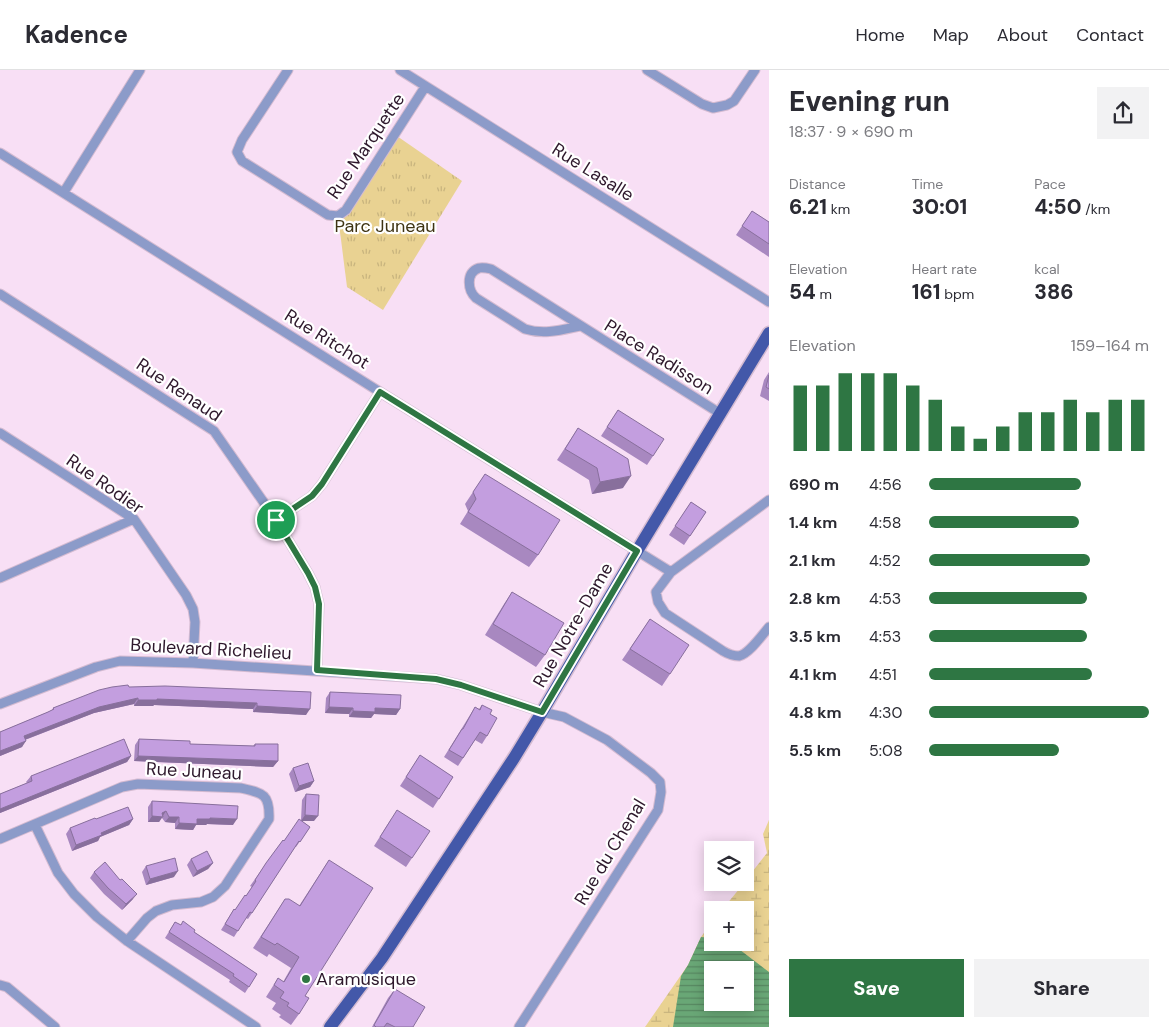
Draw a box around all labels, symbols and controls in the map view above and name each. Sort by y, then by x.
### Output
text: Kadence [25,19,128,50]
text: Home [855,23,905,47]
text: Map [933,23,969,47]
text: About [997,23,1048,47]
text: Contact [1076,23,1144,47]
text: Evening run [789,83,950,120]
button: share [1097,87,1149,139]
street label: Rue Marquette [322,88,410,204]
text: 18:37 · 9 × 690 m [789,121,913,142]
street label: Rue Lasalle [547,137,639,207]
text: Distance [789,175,846,193]
text: Time [912,175,943,193]
text: Pace [1034,175,1066,193]
text: 6.21 [789,193,827,221]
text: 30:01 [912,193,967,221]
text: 4:50 [1034,193,1081,221]
text: km [827,200,850,218]
text: /km [1081,200,1110,218]
park label: Parc Juneau [334,214,436,238]
text: Elevation [789,260,847,278]
text: Heart rate [912,260,977,278]
text: kcal [1034,260,1060,278]
text: 54 [789,278,816,306]
text: 161 [912,278,941,306]
text: 386 [1034,278,1074,306]
text: m [816,285,832,303]
text: bpm [941,285,974,303]
street label: Rue Ritchot [280,303,374,375]
street label: Place Radisson [600,314,718,400]
text: Elevation [789,335,856,356]
text: 159–164 m [1071,335,1149,356]
street label: Rue Renaud [132,353,226,427]
street label: Rue Rodier [62,449,149,520]
text: 690 m [789,474,839,495]
text: 4:56 [869,474,902,495]
pin [255,499,297,541]
icon: arrive [262,506,290,534]
text: 1.4 km [789,512,837,533]
text: 4:58 [869,512,901,533]
text: 2.1 km [789,550,836,571]
text: 4:52 [869,550,901,571]
street label: Rue Notre-Dame [527,558,619,692]
text: 2.8 km [789,588,840,609]
text: 4:53 [869,588,901,609]
text: 3.5 km [789,626,841,647]
text: 4:53 [869,626,901,647]
street label: Boulevard Richelieu [130,633,292,665]
text: 4.1 km [789,664,837,685]
text: 4:51 [869,664,897,685]
text: 4.8 km [789,702,842,723]
text: 4:30 [869,702,902,723]
text: 5.5 km [789,740,841,761]
text: 5:08 [869,740,903,761]
street label: Rue Juneau [145,757,243,785]
street label: Rue du Chenal [569,794,651,910]
map controls [704,841,754,1011]
button: layers [704,841,754,891]
button: + [704,901,754,951]
button: Save [789,959,964,1017]
button: Share [974,959,1149,1017]
button: − [704,961,754,1011]
place label: Aramusique [316,967,416,991]
marker: Aramusique [300,973,312,985]

